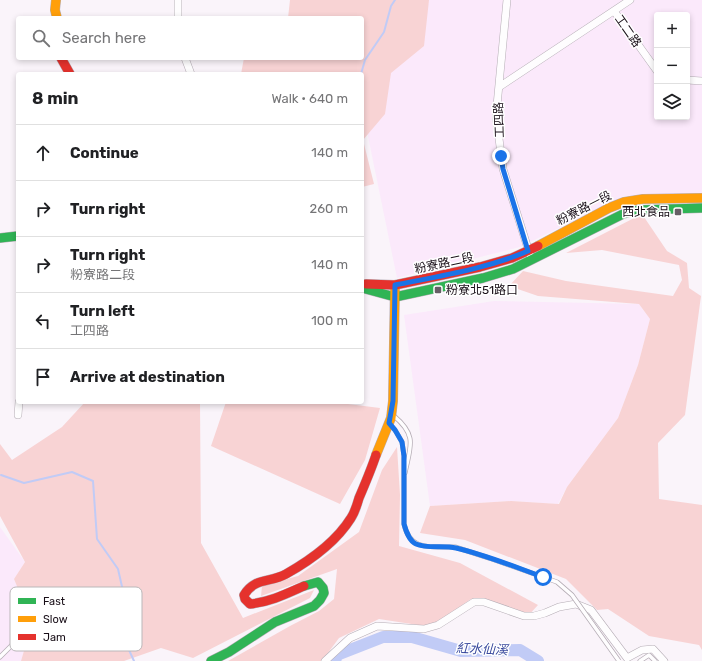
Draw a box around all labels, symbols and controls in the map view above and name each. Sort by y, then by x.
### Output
street label: 工二路 [612,12,644,50]
map controls [654,12,690,120]
button: + [654,12,690,48]
search box [16,16,364,60]
icon: search [30,27,52,49]
text: Search here [62,29,146,47]
button: − [654,48,690,84]
button: layers [654,84,690,120]
text: 8 min [32,88,79,108]
text: Walk · 640 m [271,91,348,106]
street label: 工四路 [491,102,507,138]
icon: ahead [32,142,54,164]
text: Continue [70,144,139,162]
text: 140 m [311,145,348,160]
route end [492,147,510,165]
street label: 粉寮路一段 [554,188,614,228]
icon: right [32,198,54,220]
text: Turn right [70,200,145,218]
text: 260 m [310,201,348,216]
place label: 西北食品 [622,205,670,219]
marker: 西北食品 [673,207,683,217]
text: Turn right [70,246,145,264]
street label: 粉寮路二段 [413,250,475,276]
icon: right [32,254,54,276]
text: 140 m [311,257,348,272]
text: 粉寮路二段 [70,267,135,282]
place label: 粉寮北51路口 [446,283,518,297]
marker: 粉寮北51路口 [433,285,443,295]
text: Turn left [70,302,135,320]
icon: left [32,310,54,332]
text: 100 m [311,313,348,328]
text: 工四路 [70,323,109,338]
icon: arrive [32,366,54,388]
text: Arrive at destination [70,368,225,386]
route start [534,568,552,586]
legend [10,587,142,651]
text: Fast [43,595,66,608]
text: Slow [43,613,68,626]
text: Jam [43,631,66,644]
water label: 紅水仙溪 [456,641,510,657]

